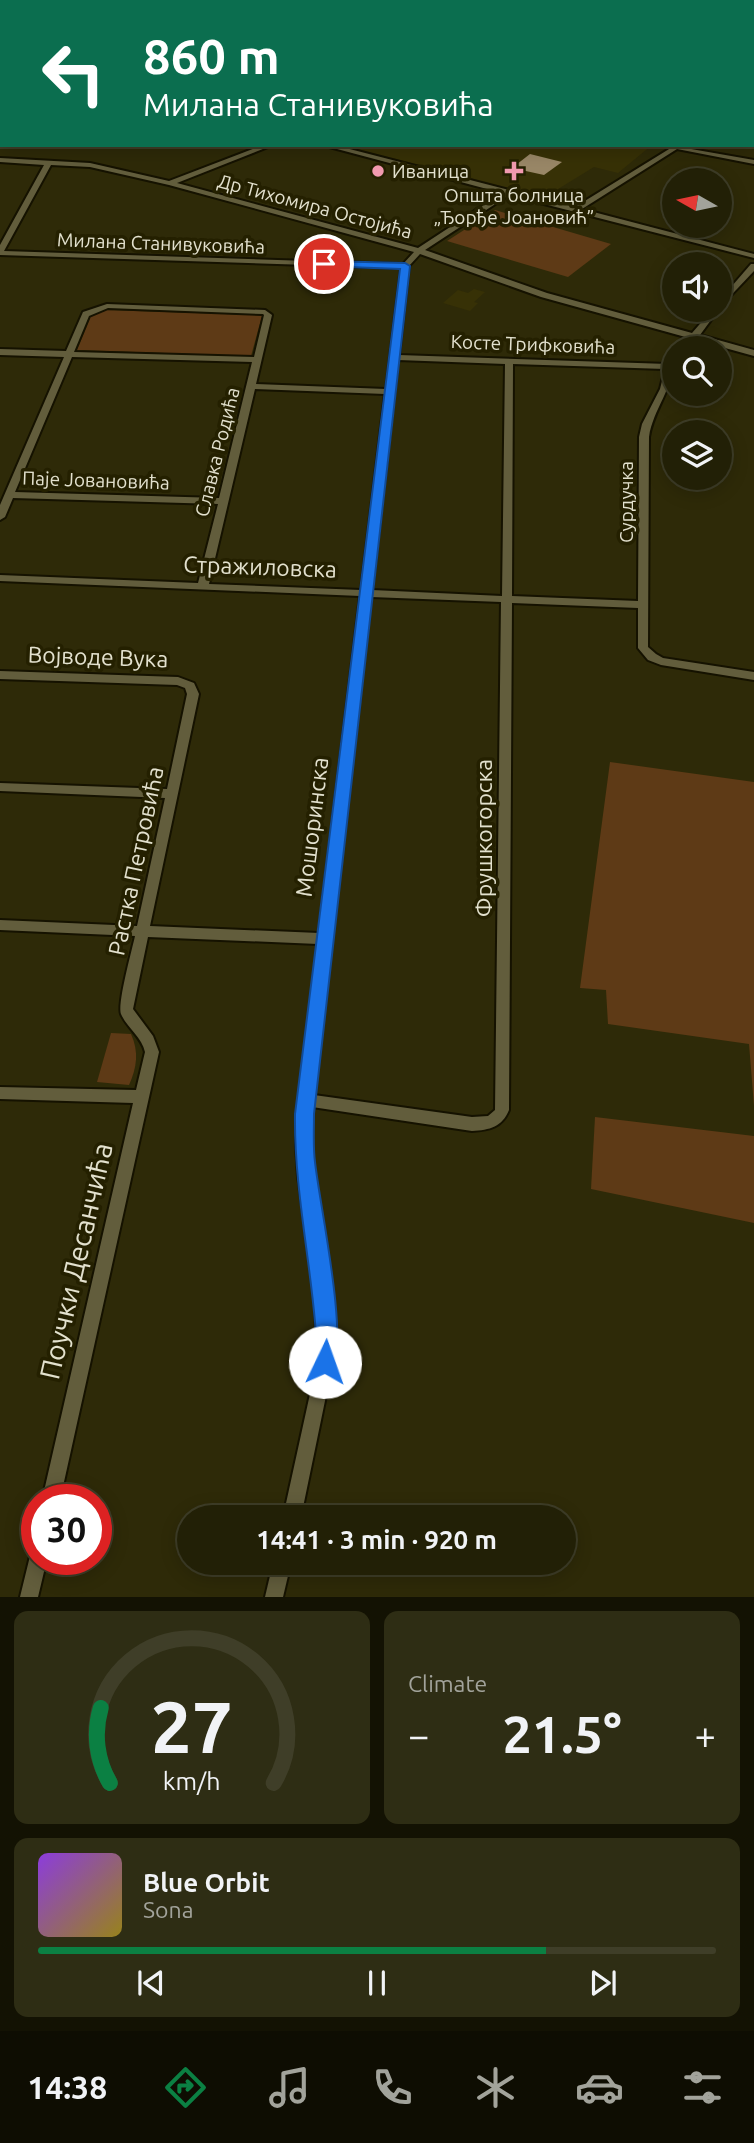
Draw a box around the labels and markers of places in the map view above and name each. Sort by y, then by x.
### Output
place label: Иваница [392,160,469,182]
marker: Општа болница „Ђорђе Јоановић” [504,161,524,181]
marker: Иваница [370,163,386,179]
place label: Општа болница „Ђорђе Јоановић” [434,184,594,228]
pin [294,234,354,294]

